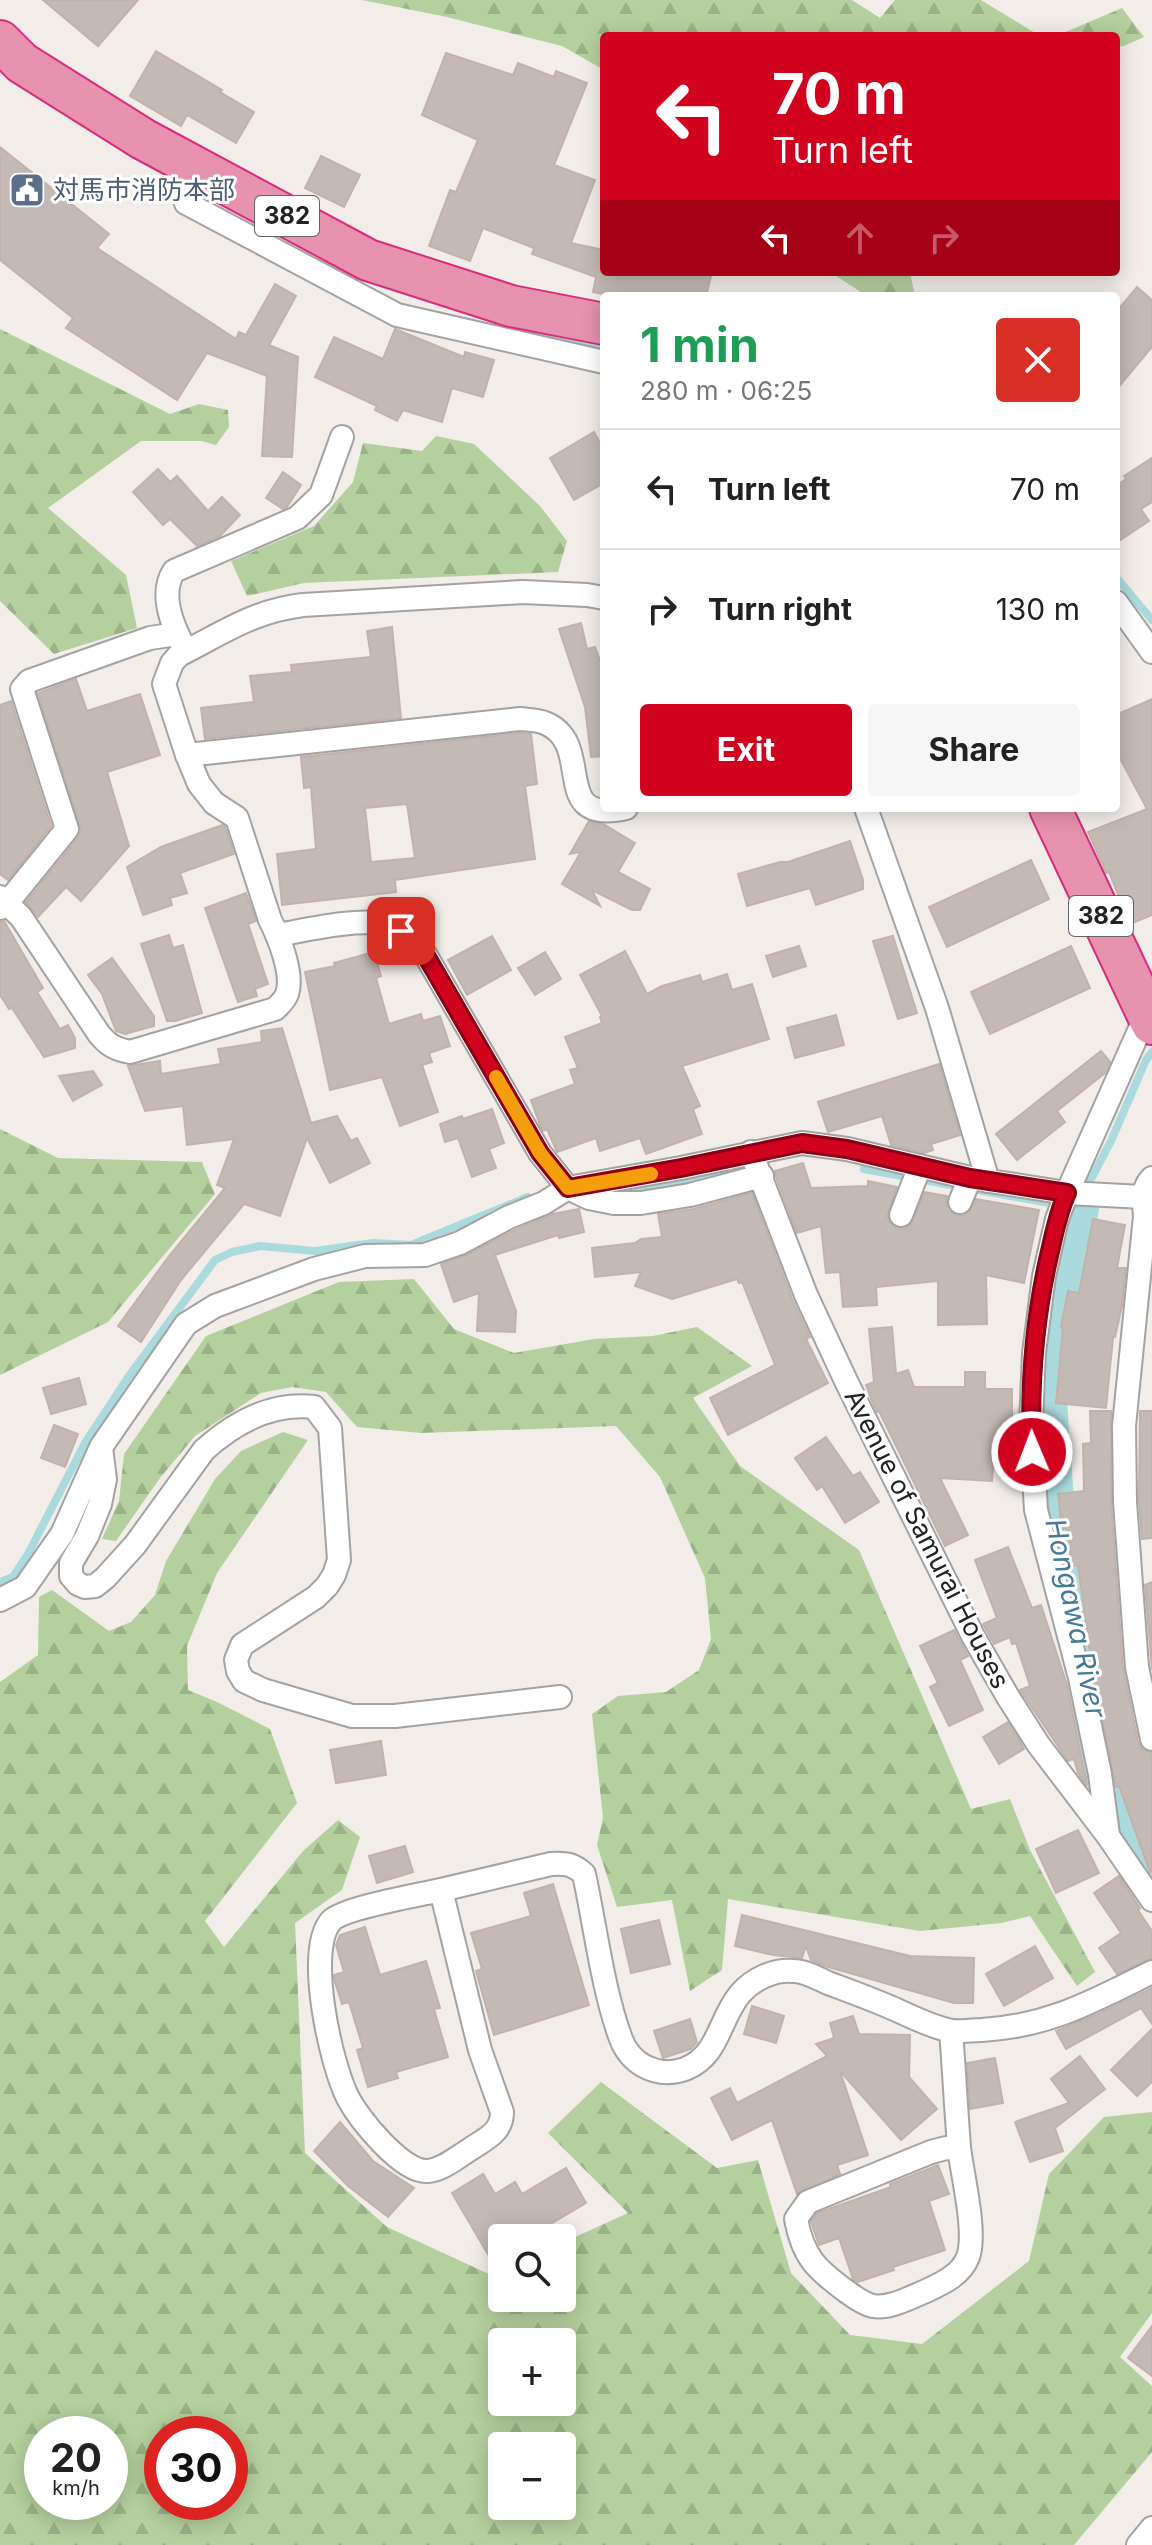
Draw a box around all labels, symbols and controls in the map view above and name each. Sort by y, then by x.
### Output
text: 70 m [772,60,906,128]
icon: left [640,64,744,168]
text: Turn left [772,128,913,172]
public building icon: 対馬市消防本部 [8,171,46,209]
place label: 対馬市消防本部 [53,174,235,205]
road number: 382 [255,196,319,236]
icon: left [754,216,798,260]
icon: ahead [838,216,882,260]
icon: right [922,216,966,260]
text: 1 min [640,315,759,374]
button: close [996,318,1080,402]
text: 280 m · 06:25 [640,375,812,406]
icon: left [640,467,684,511]
text: Turn left [708,471,830,507]
text: 70 m [1010,471,1080,507]
icon: right [640,587,684,631]
text: Turn right [708,591,852,627]
text: 130 m [996,591,1080,627]
button: Exit [640,704,852,796]
button: Share [868,704,1080,796]
road number: 382 [1069,896,1133,936]
pin [367,897,435,965]
icon: arrive [379,909,423,953]
street label: Avenue of Samurai Houses [838,1384,1017,1693]
position arrow [990,1410,1074,1494]
water label: Hongawa River [1038,1515,1114,1722]
map controls [488,2224,576,2520]
button: search [488,2224,576,2312]
button: + [488,2328,576,2416]
speed limit sign: 30 [144,2416,248,2520]
button: − [488,2432,576,2520]
text: 20 [50,2433,102,2482]
text: km/h [52,2476,100,2500]

